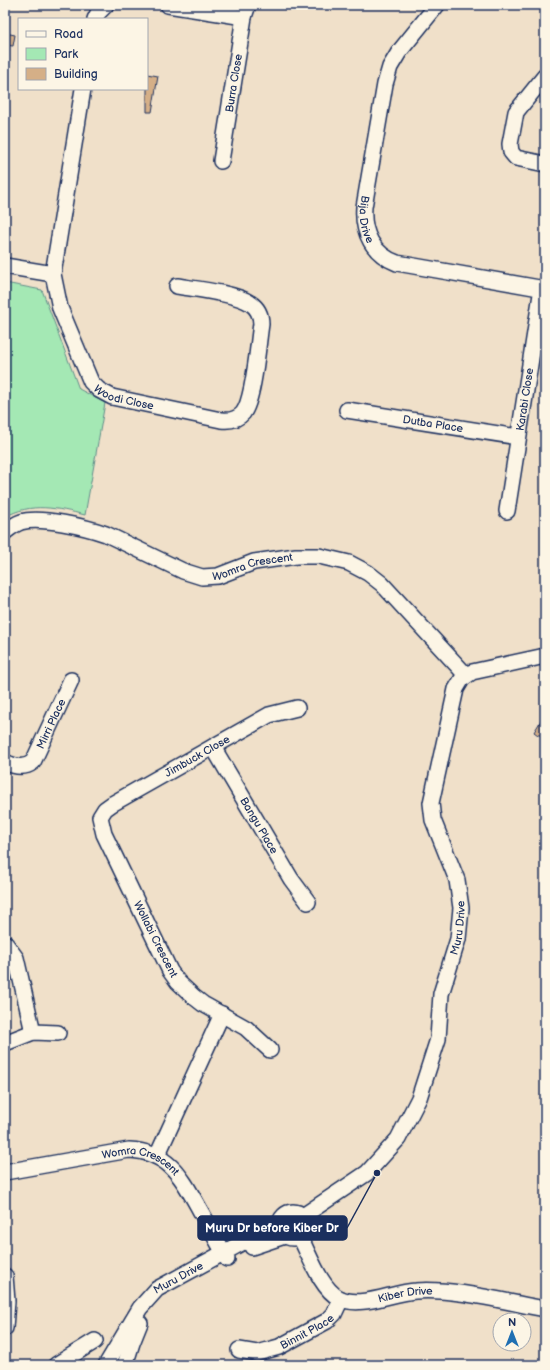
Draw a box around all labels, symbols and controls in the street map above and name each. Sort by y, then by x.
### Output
legend [18,18,148,90]
text: Road [54,27,83,42]
text: Park [54,47,78,62]
street label: Burra Close [223,52,245,113]
text: Building [54,67,98,82]
street label: Bija Drive [357,195,377,246]
street label: Karabi Close [514,367,536,432]
street label: Woodi Close [91,382,155,413]
street label: Dutba Place [402,413,464,435]
street label: Womra Crescent [212,550,294,583]
street label: Mirri Place [34,696,69,751]
street label: Jimbuck Close [162,732,232,780]
street label: Bangu Place [237,795,281,857]
street label: Wollabi Crescent [131,899,181,980]
street label: Muru Drive [447,899,468,957]
street label: Womra Crescent [101,1144,182,1179]
callout: Muru Dr before Kiber Dr [198,1216,347,1240]
text: Muru Dr before Kiber Dr [205,1221,339,1236]
street label: Muru Drive [151,1259,206,1297]
street label: Kiber Drive [377,1285,433,1306]
street label: Binnit Place [278,1311,337,1352]
north arrow [492,1312,532,1352]
text: N [508,1316,516,1329]

